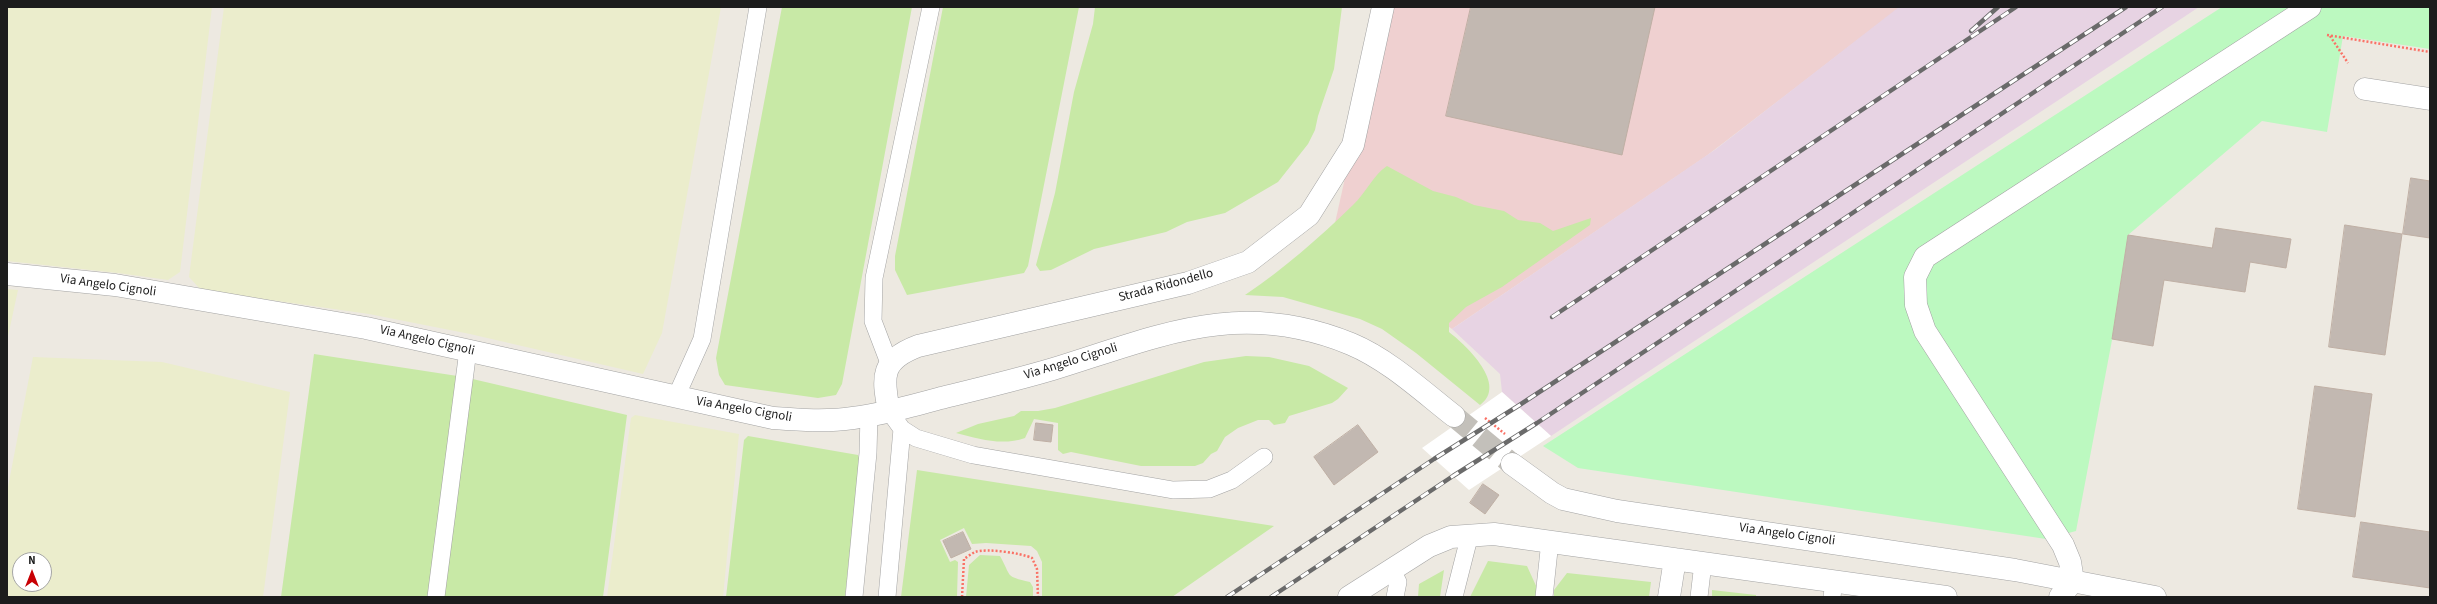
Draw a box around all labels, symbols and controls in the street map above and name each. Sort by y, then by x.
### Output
street label: Strada Ridondello [1117,266,1215,306]
street label: Via Angelo Cignoli [59,272,157,300]
street label: Via Angelo Cignoli [378,323,476,359]
street label: Via Angelo Cignoli [1022,340,1120,384]
street label: Via Angelo Cignoli [695,394,793,426]
street label: Via Angelo Cignoli [1738,521,1836,549]
north arrow [12,552,52,592]
text: N [28,553,36,568]

